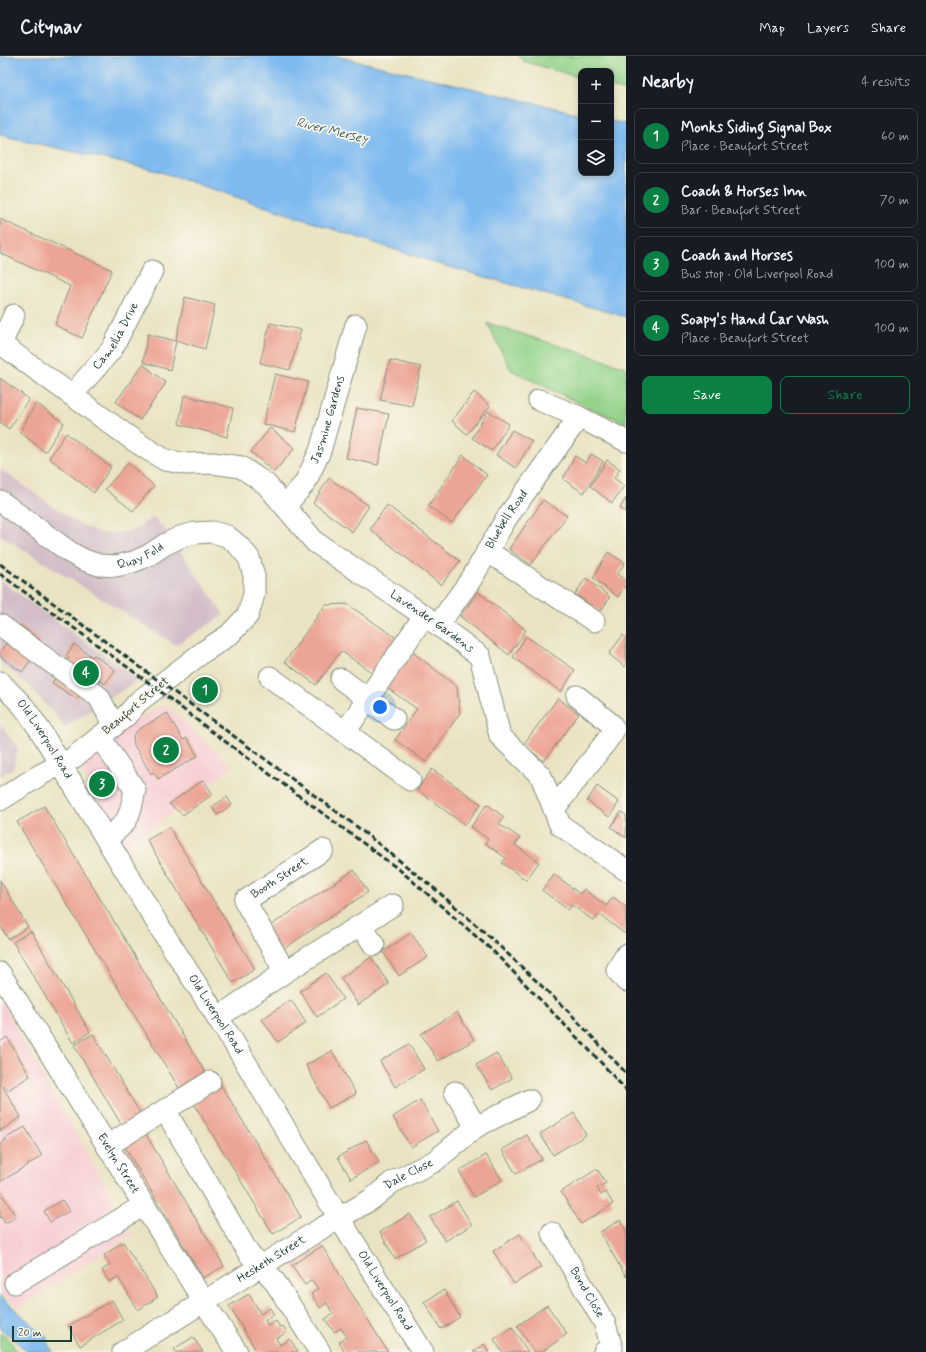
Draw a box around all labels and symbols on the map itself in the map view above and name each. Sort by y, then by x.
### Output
water label: River Mersey [295,114,370,148]
street label: Camellia Drive [89,299,143,374]
street label: Jasmine Gardens [307,374,349,467]
street label: Bluebell Road [482,487,532,552]
street label: Quay Fold [116,539,167,573]
street label: Lavender Gardens [387,587,478,657]
pin: 4 [73,658,99,688]
street label: Beaufort Street [99,673,174,739]
pin: 1 [192,675,218,705]
street label: Old Liverpool Road [13,696,76,782]
your location [370,697,390,717]
pin: 2 [153,735,179,765]
pin: 3 [89,769,115,799]
street label: Booth Street [248,854,311,903]
street label: Old Liverpool Road [184,972,247,1057]
street label: Evelyn Street [93,1130,143,1197]
street label: Dale Close [381,1155,436,1193]
street label: Hesketh Street [234,1232,309,1287]
street label: Old Liverpool Road [354,1248,416,1334]
street label: Bond Close [566,1264,608,1321]
scale bar [12,1324,72,1343]

